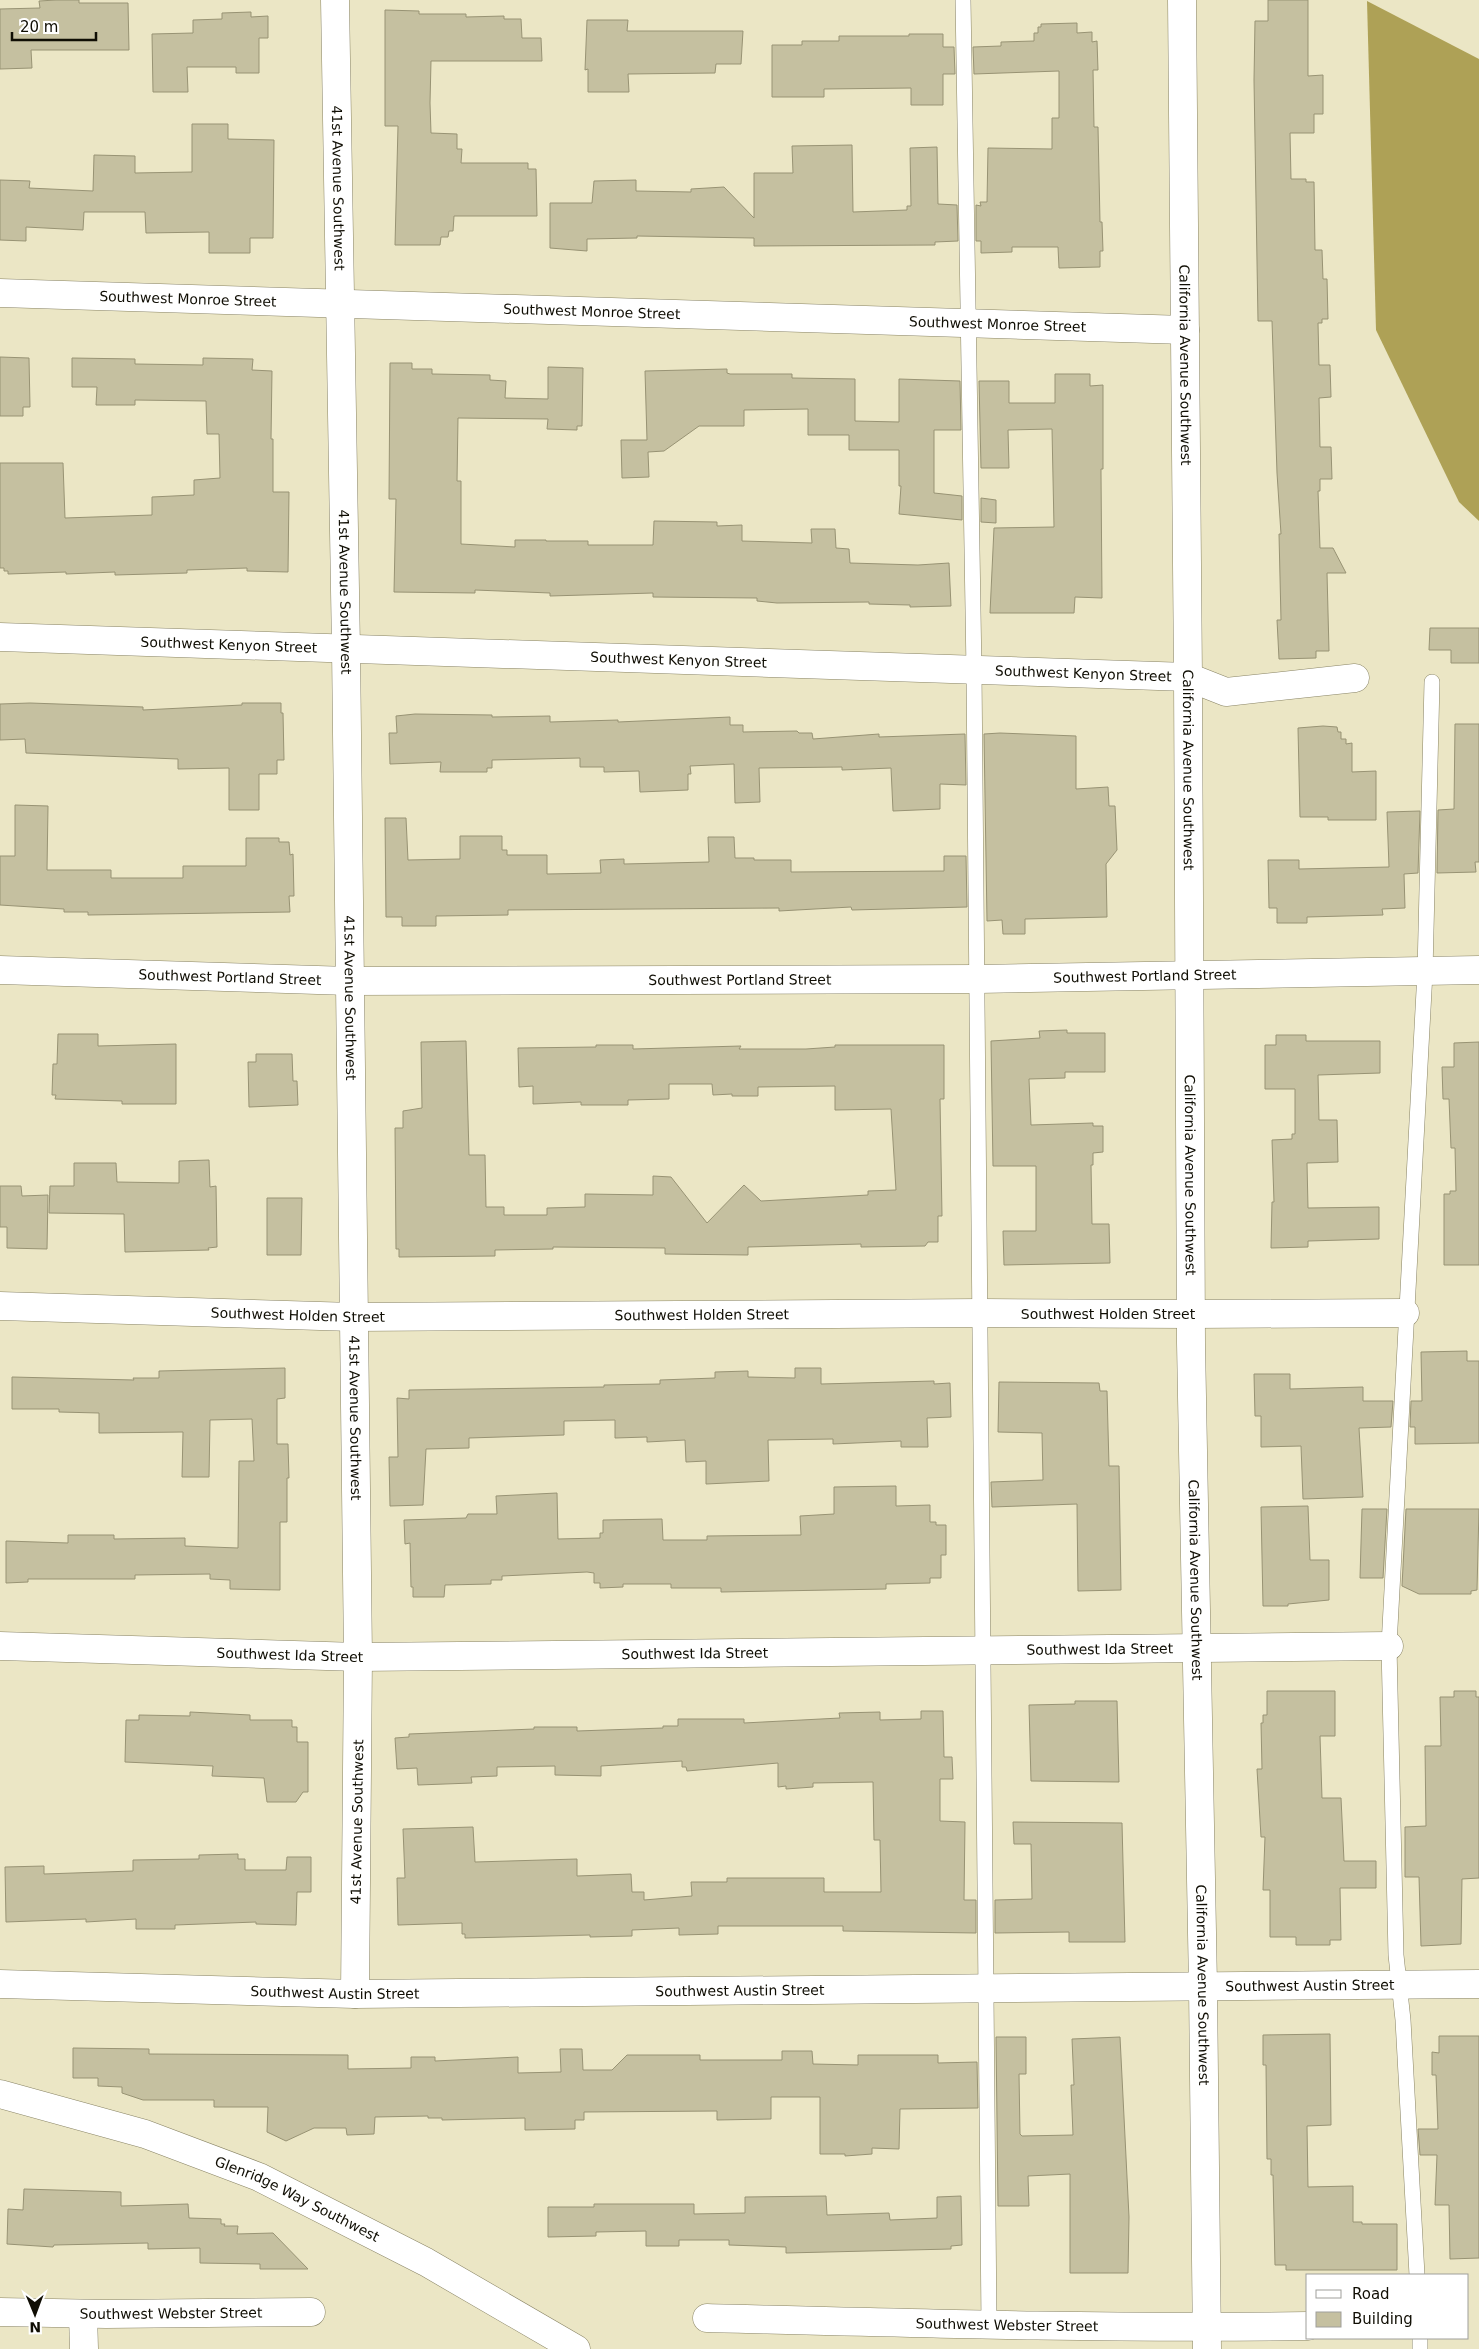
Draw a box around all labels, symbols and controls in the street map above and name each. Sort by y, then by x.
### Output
scale bar [12,10,96,42]
text: 20 m [20,18,58,36]
street label: 41st Avenue Southwest [329,105,348,271]
street label: California Avenue Southwest [1176,264,1194,466]
street label: Southwest Monroe Street [99,288,277,310]
street label: Southwest Monroe Street [503,301,681,322]
street label: Southwest Monroe Street [909,313,1087,335]
street label: 41st Avenue Southwest [336,509,354,675]
street label: Southwest Kenyon Street [140,634,318,656]
street label: Southwest Kenyon Street [590,649,768,671]
street label: Southwest Kenyon Street [995,663,1173,684]
street label: California Avenue Southwest [1180,669,1197,871]
street label: 41st Avenue Southwest [341,915,359,1081]
street label: Southwest Portland Street [138,966,322,988]
street label: Southwest Portland Street [1053,966,1237,986]
street label: Southwest Portland Street [648,971,832,988]
street label: California Avenue Southwest [1182,1074,1199,1276]
street label: Southwest Holden Street [210,1305,386,1325]
street label: Southwest Holden Street [615,1306,790,1323]
street label: Southwest Holden Street [1021,1306,1196,1322]
street label: 41st Avenue Southwest [346,1335,364,1501]
street label: California Avenue Southwest [1186,1479,1205,1681]
street label: Southwest Ida Street [1026,1640,1174,1658]
street label: Southwest Ida Street [216,1645,364,1665]
street label: Southwest Ida Street [621,1645,769,1662]
street label: 41st Avenue Southwest [348,1739,366,1905]
street label: California Avenue Southwest [1193,1884,1212,2086]
street label: Southwest Austin Street [1225,1977,1395,1994]
street label: Southwest Austin Street [655,1982,825,1999]
street label: Southwest Austin Street [250,1983,420,2002]
street label: Glenridge Way Southwest [213,2153,383,2245]
legend [1306,2274,1469,2339]
text: Road [1352,2285,1390,2303]
north arrow [10,2289,60,2339]
street label: Southwest Webster Street [79,2304,263,2322]
text: Building [1352,2310,1413,2328]
street label: Southwest Webster Street [915,2315,1099,2334]
text: N [29,2319,41,2335]

